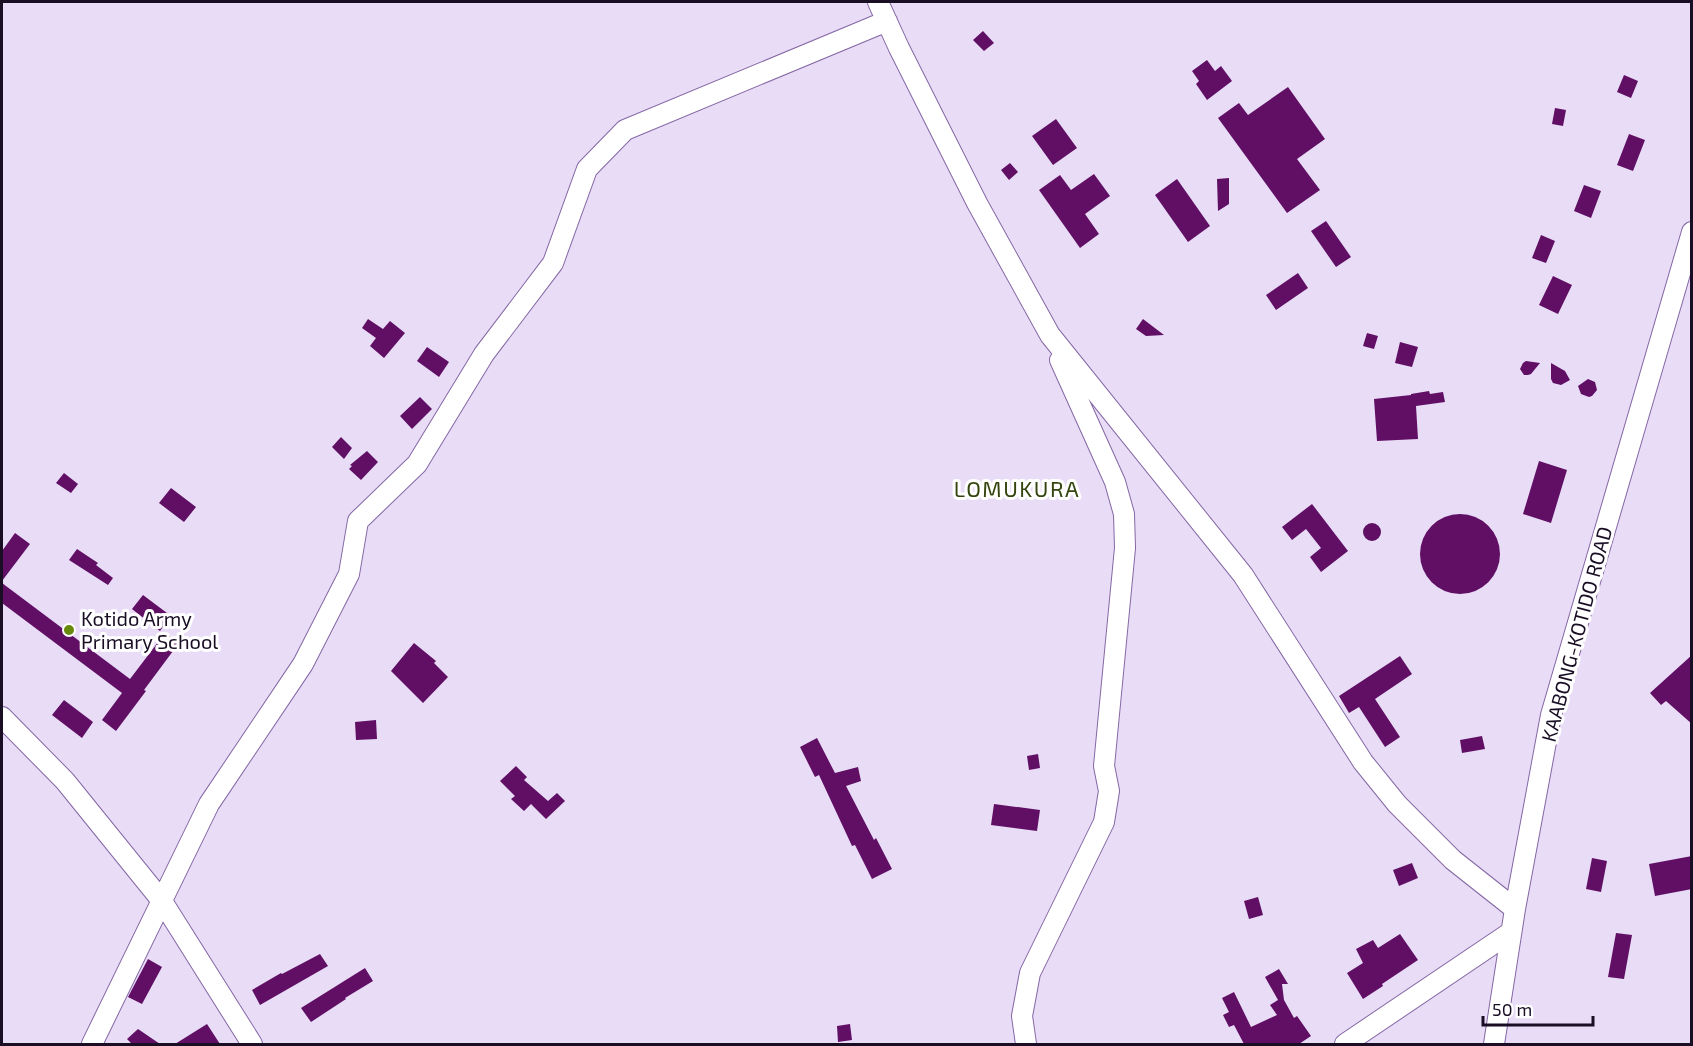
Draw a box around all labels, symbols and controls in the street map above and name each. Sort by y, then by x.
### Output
district label: LOMUKURA [954,475,1080,501]
street label: KAABONG-KOTIDO ROAD [1536,524,1616,744]
place label: Kotido Army Primary School [81,606,218,653]
marker: Kotido Army Primary School [62,623,76,637]
scale bar [1483,989,1592,1027]
text: 50 m [1492,998,1532,1020]

